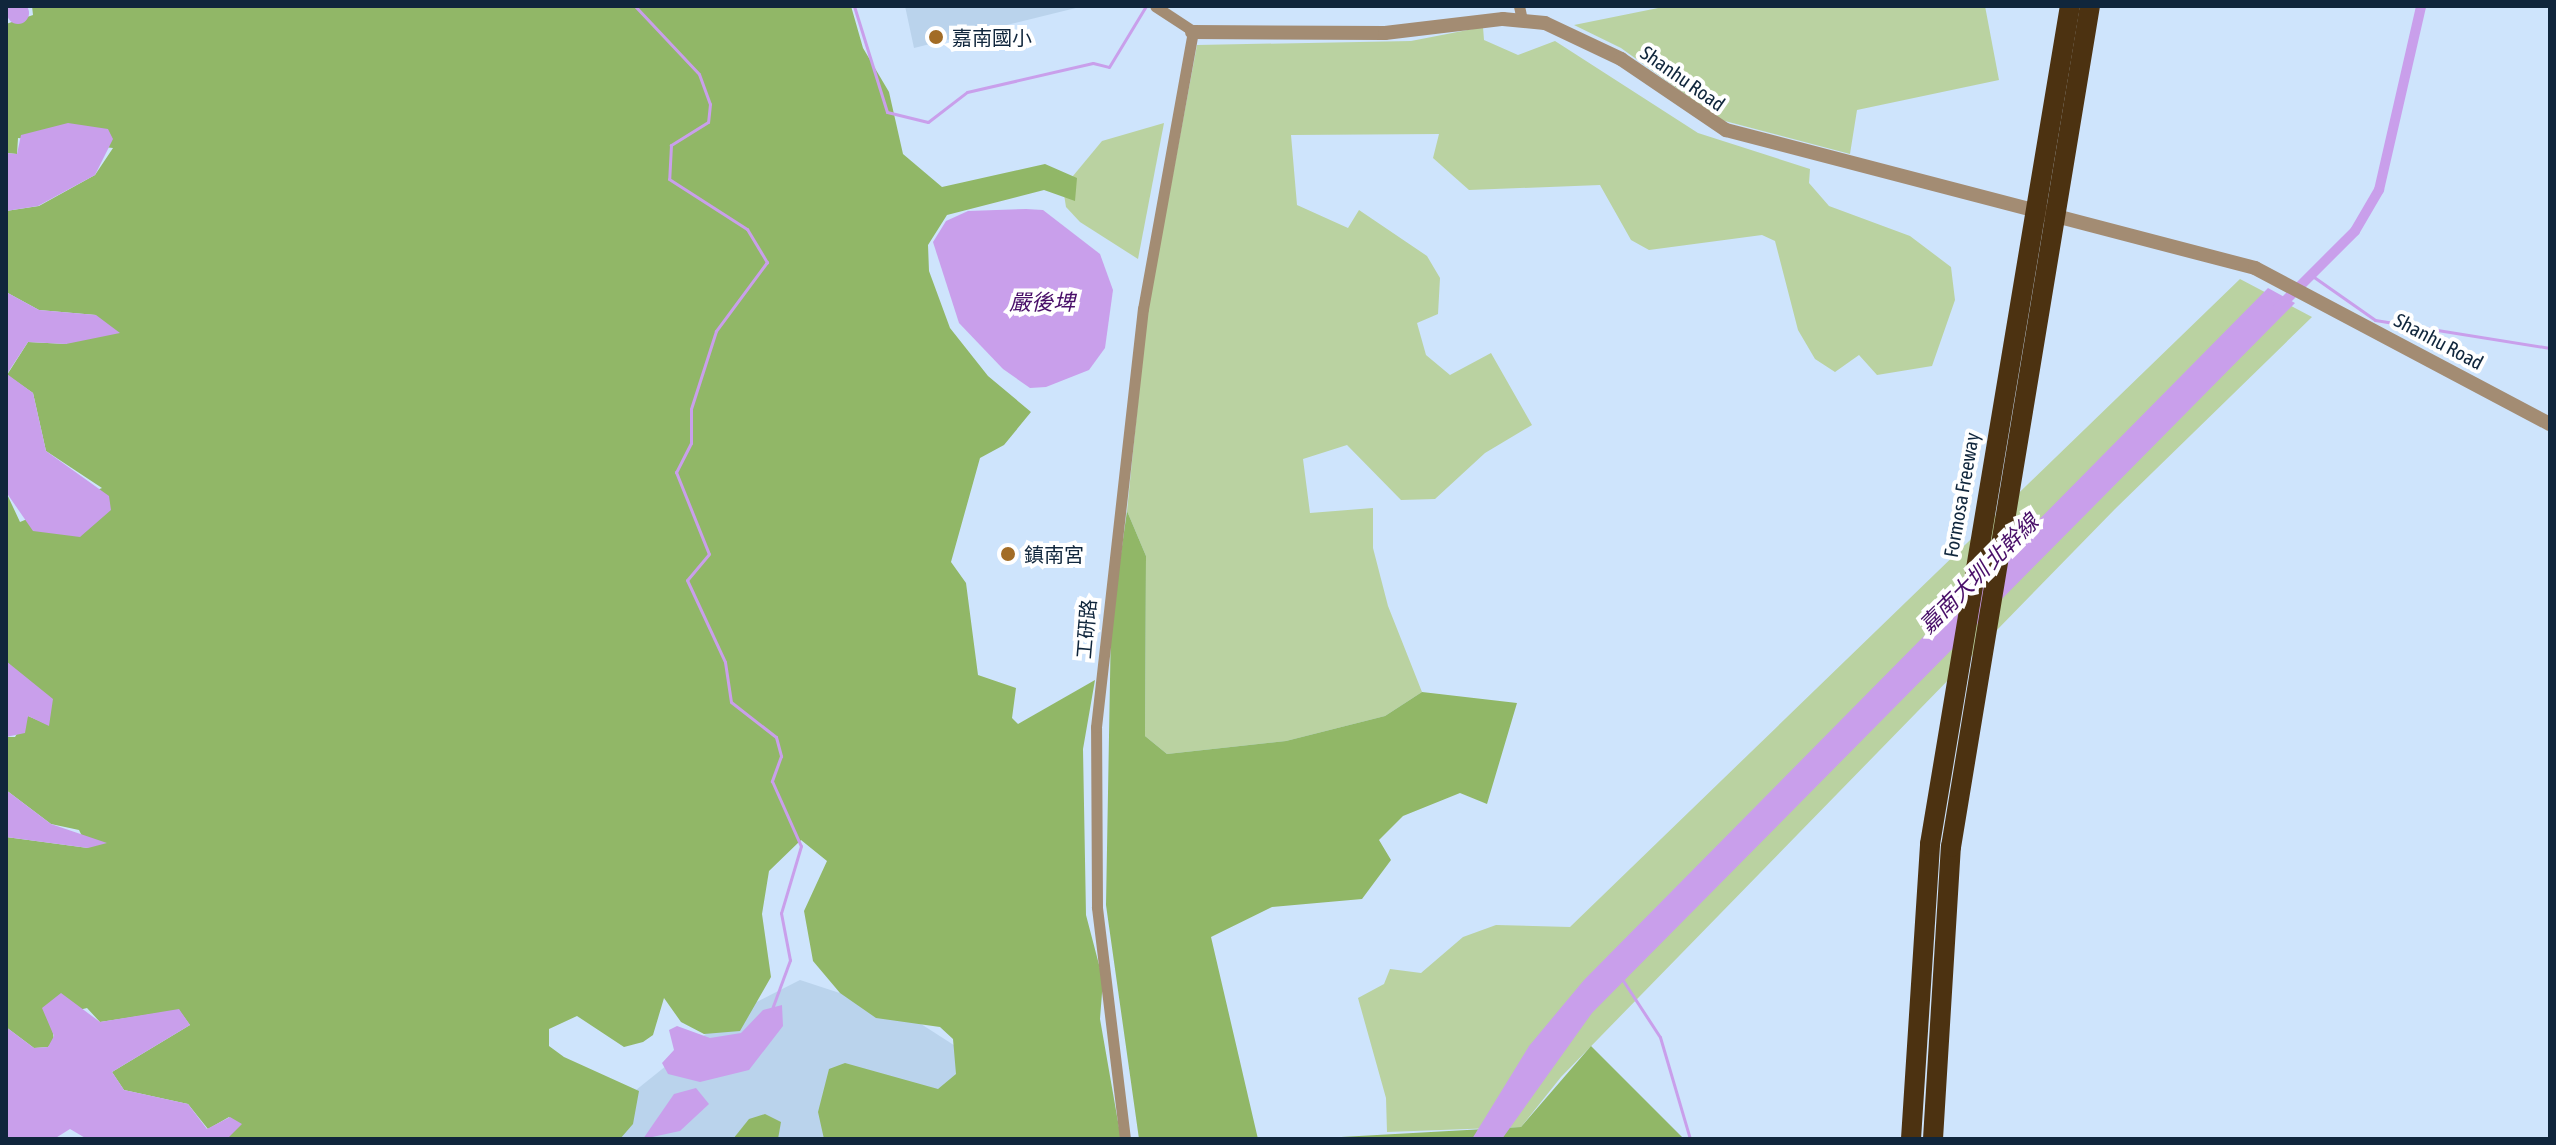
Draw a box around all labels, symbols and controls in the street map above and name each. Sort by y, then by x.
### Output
place label: 嘉南國小 [952,25,1032,49]
marker: 嘉南國小 [927,28,945,46]
street label: Shanhu Road [1636,40,1730,116]
water label: 嚴後埤 [1009,290,1075,316]
street label: Shanhu Road [2390,308,2488,374]
street label: Formosa Freeway [1938,431,1984,559]
water label: 嘉南大圳 北幹線 [1914,509,2044,639]
place label: 鎮南宮 [1024,542,1084,566]
marker: 鎮南宮 [999,545,1017,563]
street label: 工研路 [1071,598,1101,660]

